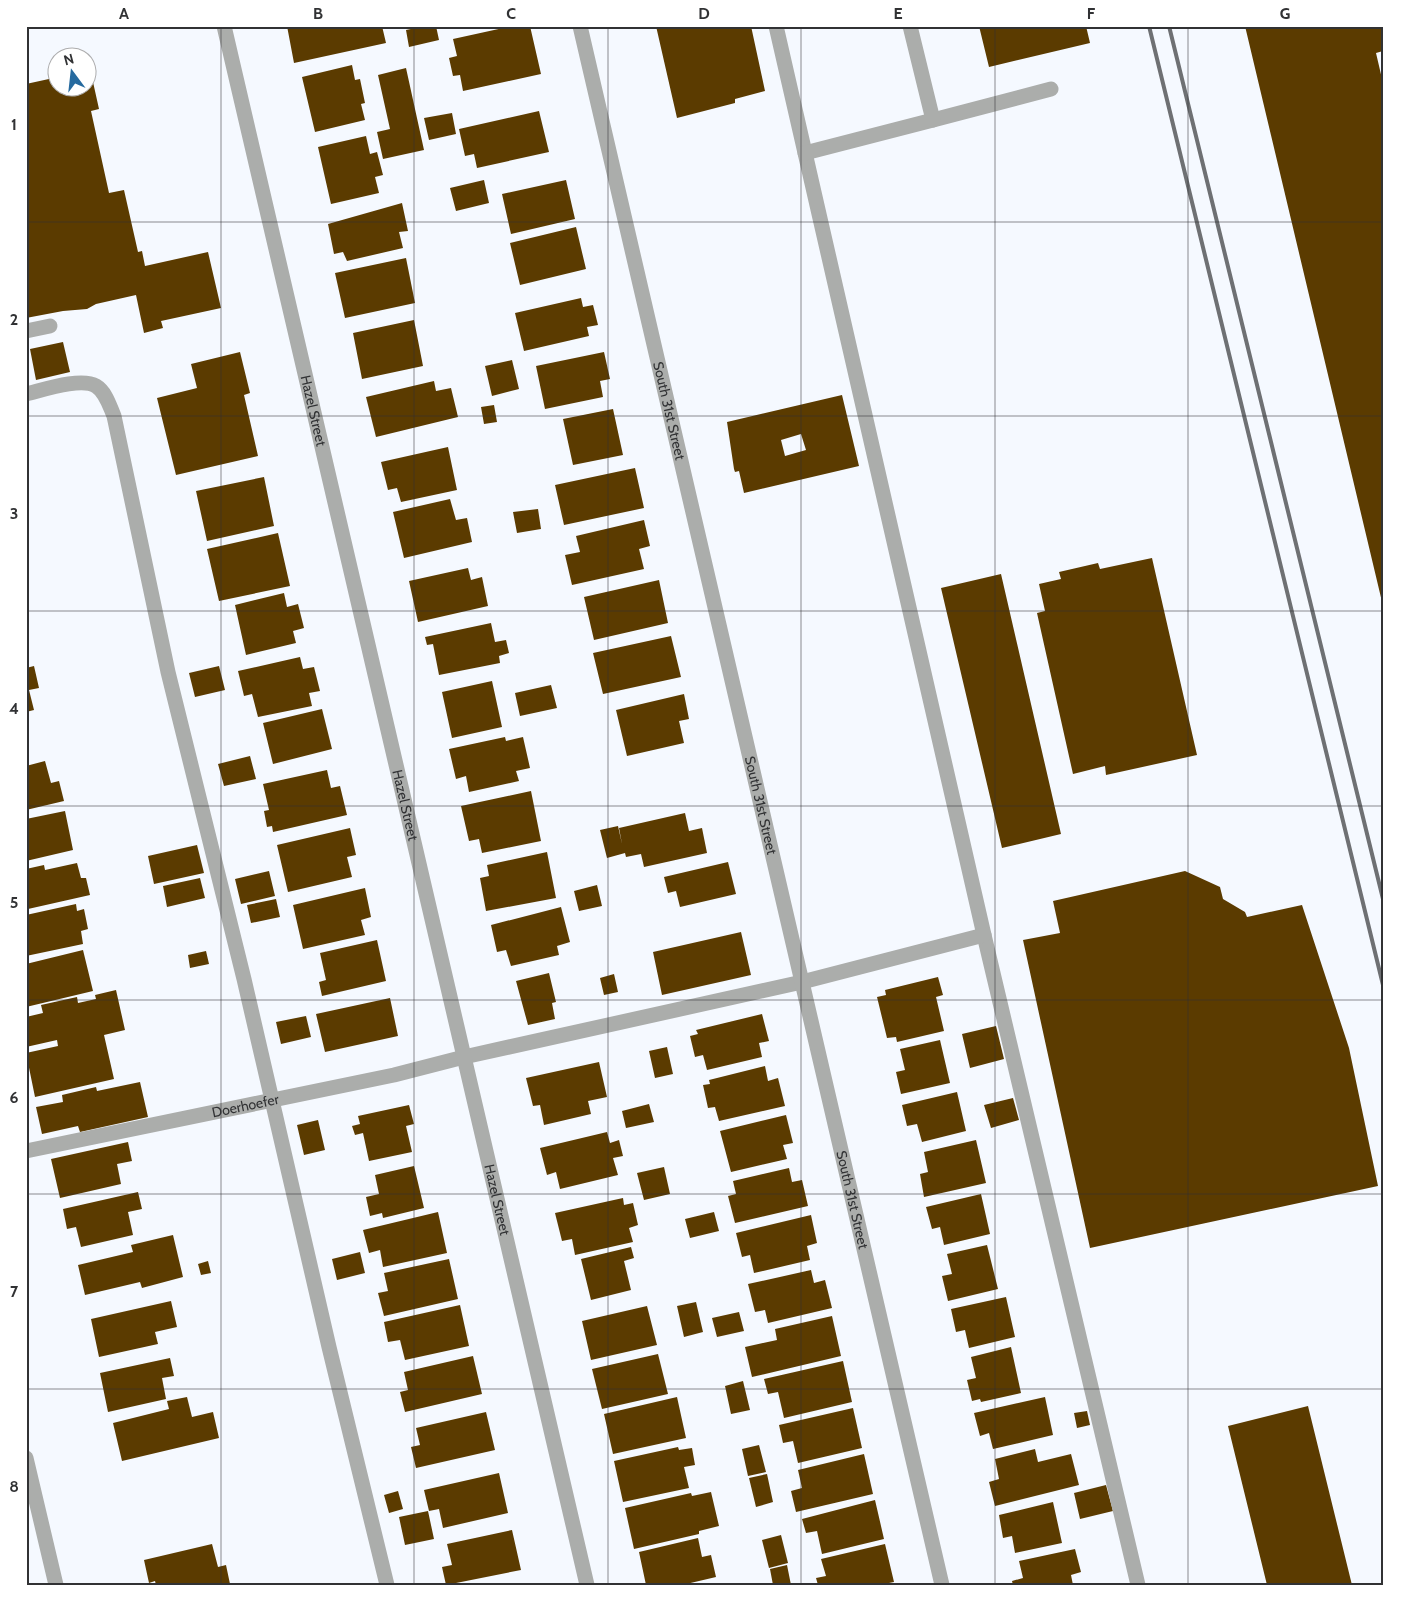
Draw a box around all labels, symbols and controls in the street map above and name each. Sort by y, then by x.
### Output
text: A [119,4,129,23]
text: B [313,4,323,23]
text: C [506,4,516,23]
text: D [698,4,710,23]
text: E [893,4,903,23]
text: F [1087,4,1096,23]
text: G [1280,4,1290,23]
north arrow [48,48,98,98]
text: N [62,49,76,69]
text: 1 [11,115,17,134]
text: 2 [10,310,18,329]
street label: South 31st Street [649,360,690,462]
street label: Hazel Street [297,373,331,448]
text: 3 [10,504,18,523]
text: 4 [9,699,19,718]
street label: South 31st Street [741,754,781,857]
street label: Hazel Street [388,768,422,843]
text: 5 [10,893,18,912]
text: 6 [10,1088,19,1107]
street label: Doerhoefer [210,1090,281,1121]
street label: South 31st Street [832,1149,873,1251]
street label: Hazel Street [480,1162,514,1237]
text: 7 [10,1282,19,1301]
text: 8 [9,1477,19,1496]

